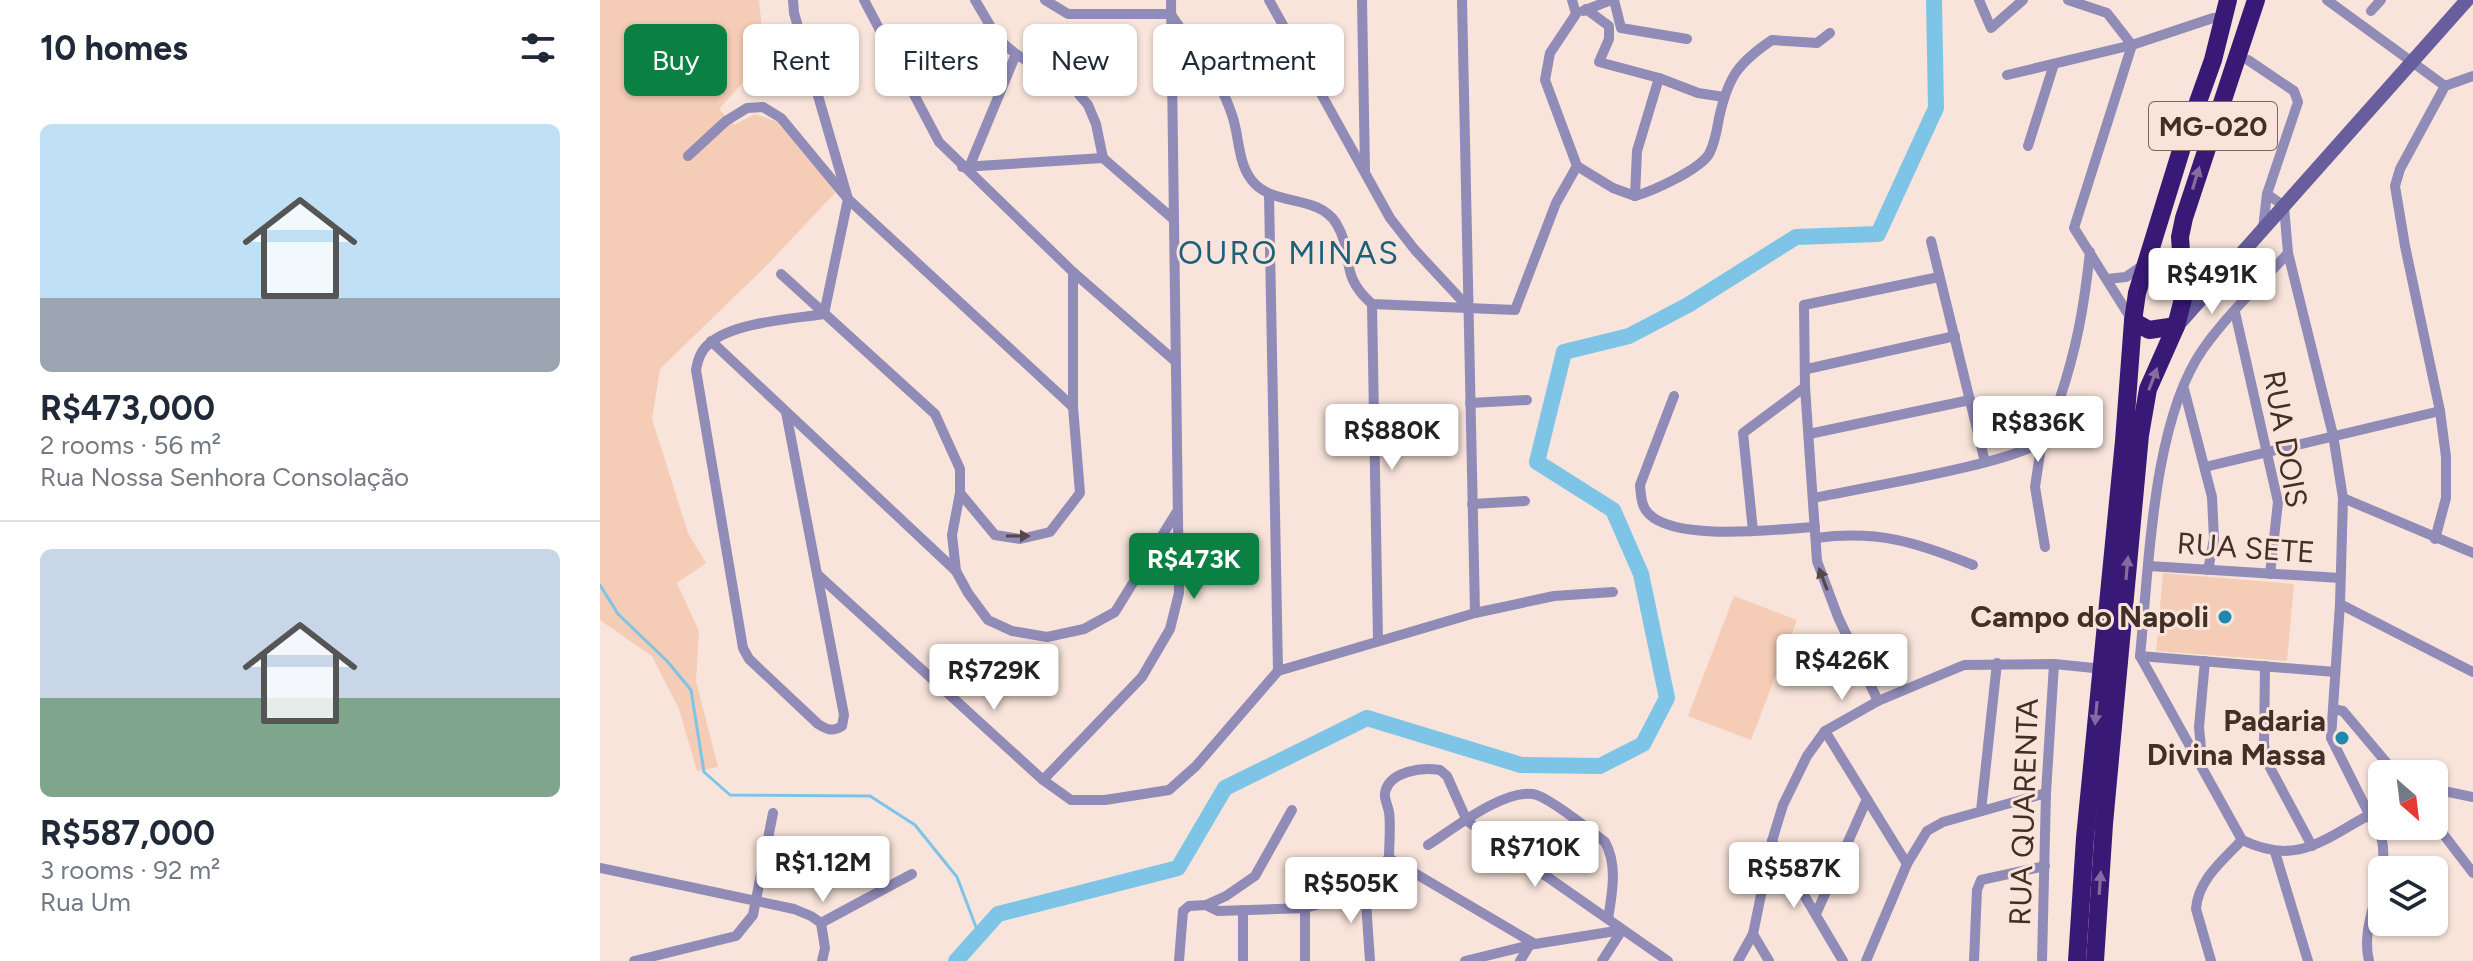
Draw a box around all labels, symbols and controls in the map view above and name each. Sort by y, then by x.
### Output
chip: Buy [624,24,727,96]
chip: Rent [743,24,859,96]
chip: Filters [875,24,1007,96]
chip: New [1023,24,1137,96]
chip: Apartment [1153,24,1344,96]
icon: filters [516,26,560,70]
text: 10 homes [40,28,188,69]
road number: MG-020 [2149,102,2277,150]
one-way arrow [2190,166,2203,190]
icon: home [228,176,372,320]
district label: OURO MINAS [1178,234,1400,272]
pin: R$491K [2147,248,2277,316]
text: R$491K [2166,258,2258,290]
one-way arrow [2147,367,2160,391]
street label: RUA DOIS [2255,368,2316,510]
text: R$473,000 [40,388,215,429]
pin: R$836K [1973,396,2103,464]
pin: R$880K [1327,404,1457,472]
text: R$836K [1991,406,2085,438]
text: R$880K [1343,414,1441,446]
text: 2 rooms · 56 m² [40,429,221,461]
text: Rua Nossa Senhora Consolação [40,461,409,493]
street label: RUA SETE [2176,524,2316,571]
one-way arrow [1006,530,1032,542]
pin: R$473K [1129,533,1259,601]
text: R$473K [1147,543,1241,575]
one-way arrow [2121,555,2134,580]
one-way arrow [1817,567,1830,591]
place label: Campo do Napoli [1970,598,2209,635]
icon: home [228,601,372,745]
marker: Campo do Napoli [2216,608,2234,626]
pin: R$426K [1777,634,1907,702]
pin: R$729K [929,644,1059,712]
text: R$426K [1794,644,1890,676]
text: R$729K [947,654,1041,686]
street label: RUA QUARENTA [2001,697,2046,926]
one-way arrow [2089,701,2102,726]
place label: Padaria Divina Massa [2147,702,2326,773]
marker: Padaria Divina Massa [2333,729,2351,747]
north arrow [2368,760,2448,840]
map controls [2368,760,2448,936]
text: R$587,000 [40,813,215,854]
pin: R$710K [1470,821,1600,889]
text: R$710K [1490,831,1580,863]
pin: R$1.12M [749,836,897,904]
pin: R$587K [1729,842,1859,910]
text: R$1.12M [775,846,871,878]
text: R$587K [1747,852,1841,884]
text: 3 rooms · 92 m² [40,854,220,886]
button: layers [2368,856,2448,936]
pin: R$505K [1286,857,1416,925]
text: R$505K [1303,867,1399,899]
one-way arrow [2094,870,2107,895]
text: Rua Um [40,886,131,918]

